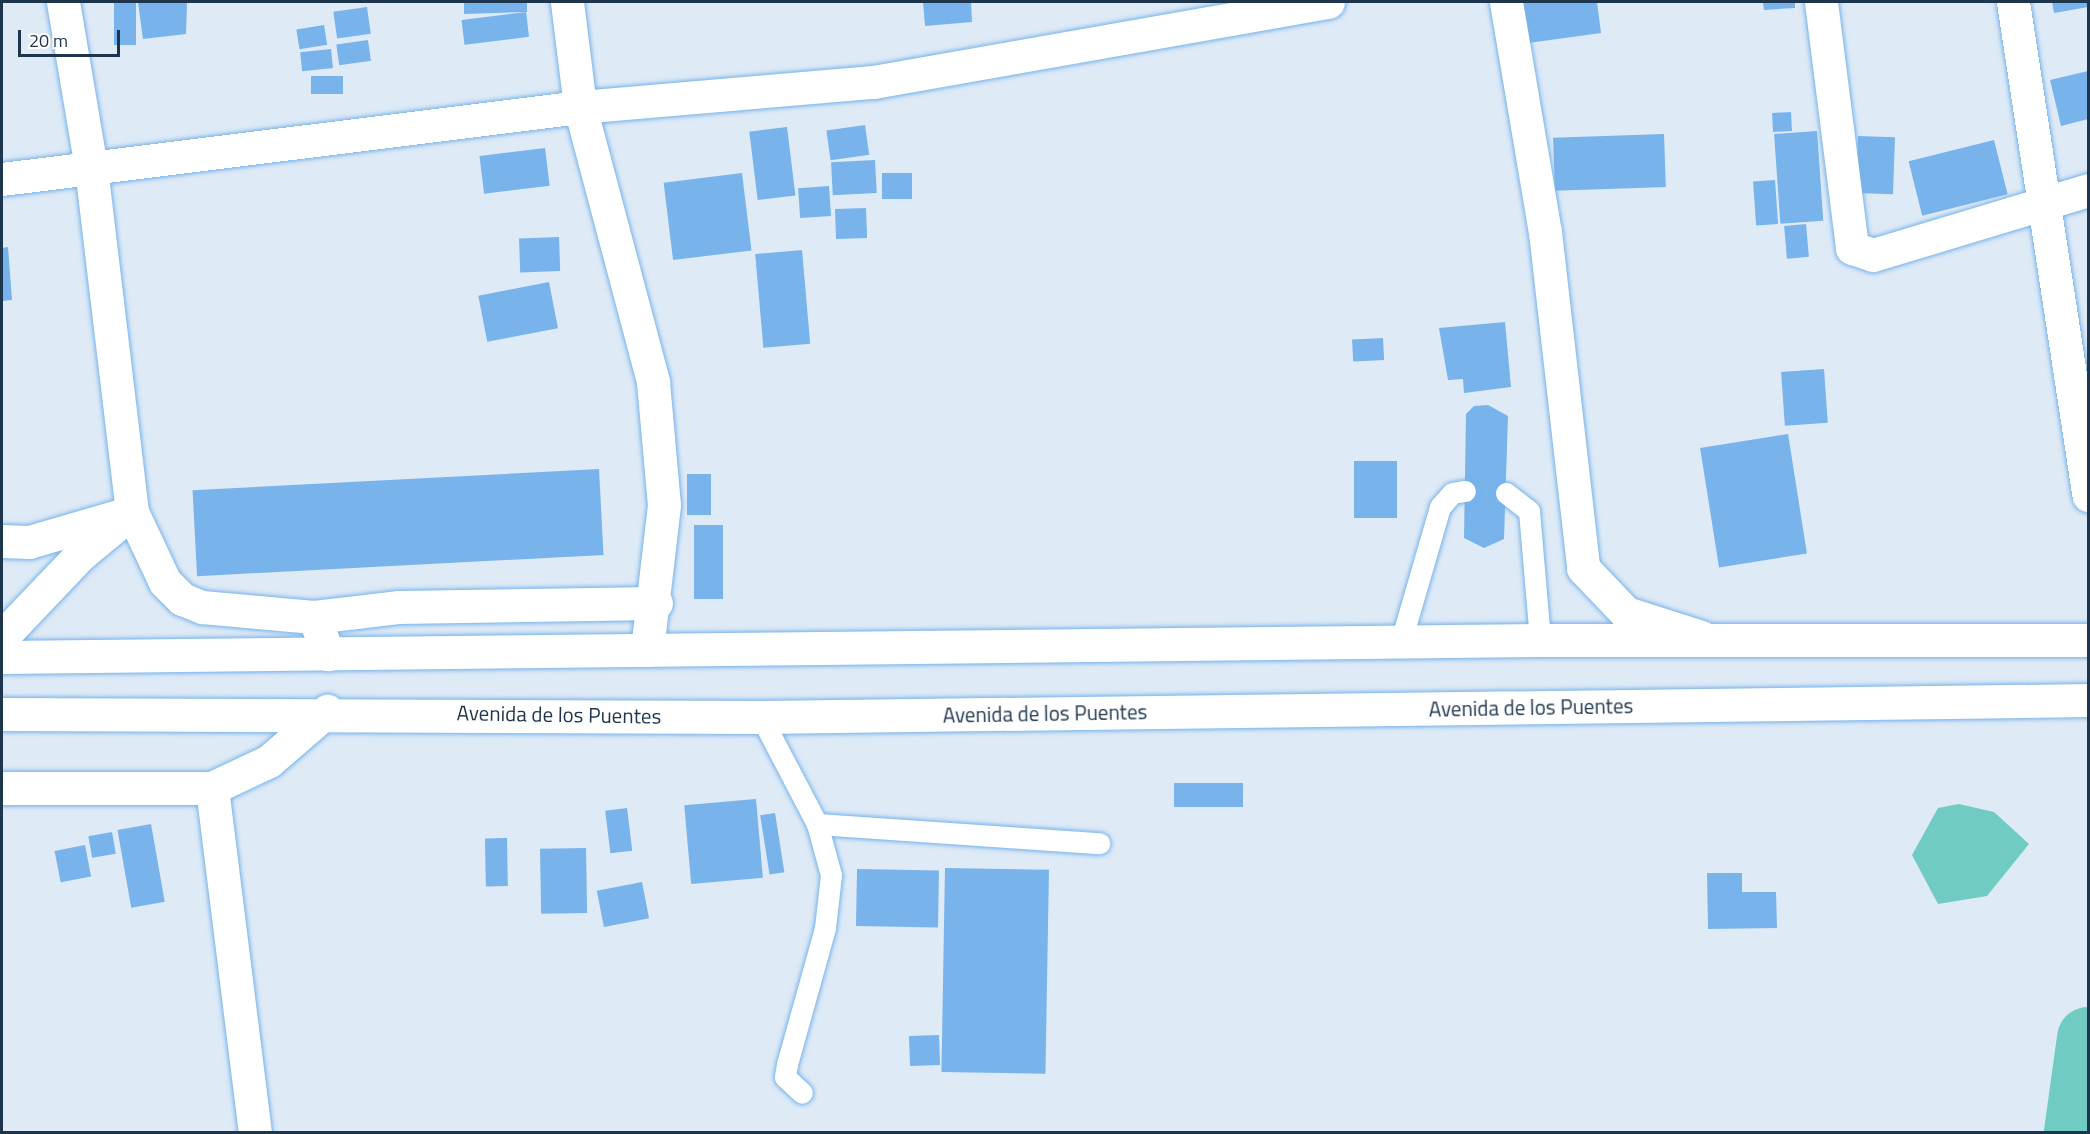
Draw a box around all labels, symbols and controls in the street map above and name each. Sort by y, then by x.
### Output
scale bar [21,18,123,56]
text: 20 m [29,27,68,54]
street label: Avenida de los Puentes [1428,693,1634,721]
street label: Avenida de los Puentes [942,699,1148,727]
street label: Avenida de los Puentes [456,700,662,728]

